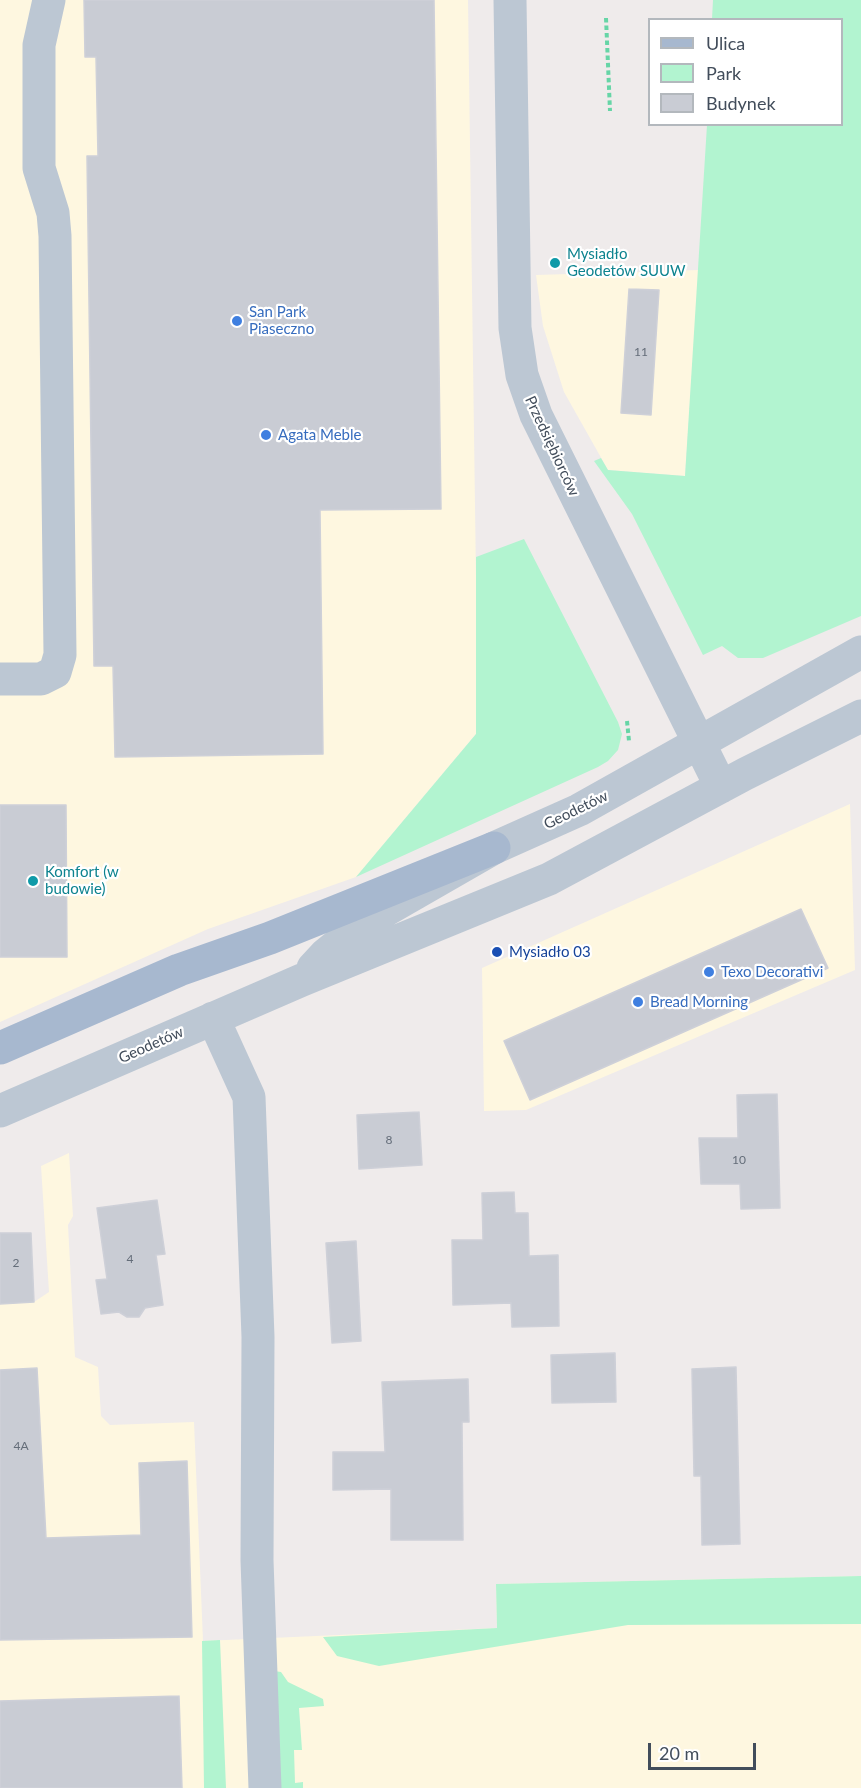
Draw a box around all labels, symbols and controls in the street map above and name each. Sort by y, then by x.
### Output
legend [648,18,843,126]
text: Ulica [706,32,745,54]
text: Park [706,62,741,84]
text: Budynek [706,92,776,114]
place label: Mysiadło Geodetów SUUW [567,245,686,280]
marker: Mysiadło Geodetów SUUW [548,256,562,270]
place label: San Park Piaseczno [249,303,314,338]
marker: San Park Piaseczno [230,314,244,328]
house number: 11 [634,345,648,359]
street label: Przedsiębiorców [521,393,583,499]
place label: Agata Meble [278,426,361,444]
marker: Agata Meble [259,428,273,442]
street label: Geodetów [541,787,611,833]
place label: Komfort (w budowie) [45,863,119,898]
marker: Komfort (w budowie) [26,874,40,888]
place label: Mysiadło 03 [509,943,591,961]
marker: Mysiadło 03 [490,945,504,959]
place label: Texo Decorativi [721,963,823,981]
marker: Texo Decorativi [702,965,716,979]
place label: Bread Morning [650,993,748,1011]
marker: Bread Morning [631,995,645,1009]
street label: Geodetów [116,1023,186,1067]
house number: 8 [386,1133,392,1147]
house number: 10 [732,1153,746,1167]
house number: 4 [127,1252,133,1266]
house number: 2 [13,1256,19,1270]
house number: 4A [13,1439,29,1453]
scale bar [651,1731,759,1769]
text: 20 m [659,1742,699,1764]

